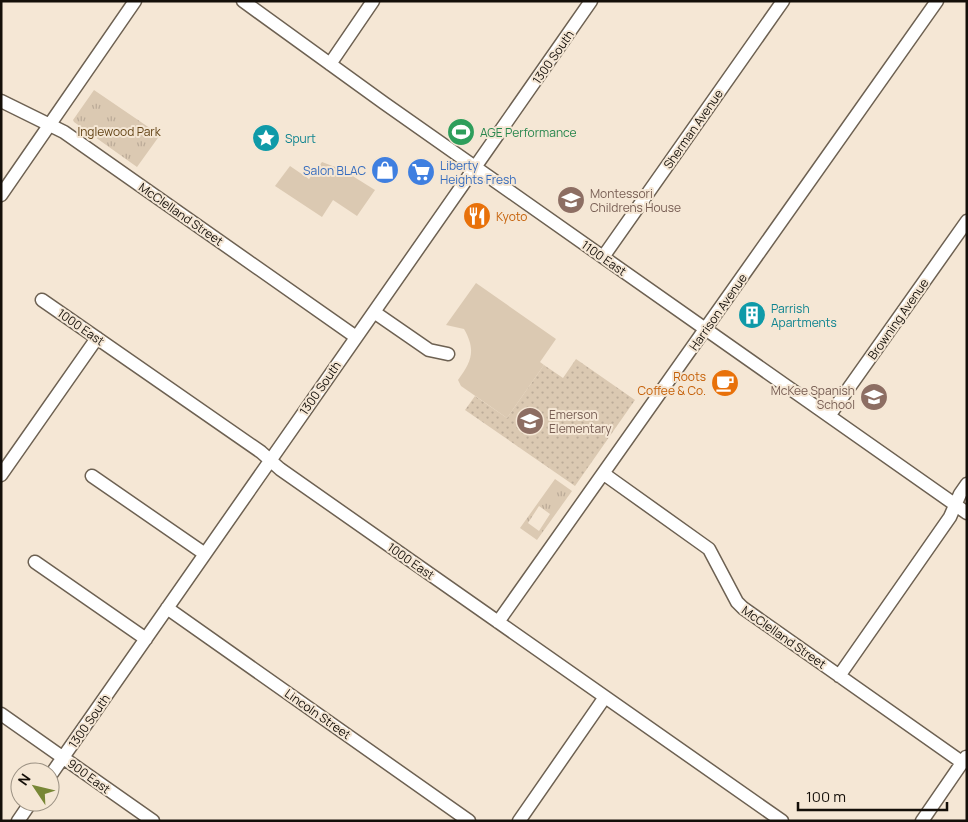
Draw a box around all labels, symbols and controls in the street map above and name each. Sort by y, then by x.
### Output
street label: 1300 South [528,27,578,87]
street label: Sherman Avenue [659,86,727,172]
sports icon: AGE Performance [446,117,476,147]
park label: Inglewood Park [77,123,162,140]
place icon: Spurt [251,123,281,153]
place label: AGE Performance [480,124,576,141]
place label: Spurt [285,130,316,147]
shop icon: Salon BLAC [370,155,400,185]
supermarket icon: Liberty Heights Fresh [406,157,436,187]
place label: Liberty Heights Fresh [440,157,516,188]
place label: Salon BLAC [303,162,366,179]
street label: McClelland Street [135,179,227,250]
school or university icon: Montessori Childrens House [556,185,586,215]
place label: Montessori Childrens House [590,185,681,216]
restaurant icon: Kyoto [462,201,492,231]
place label: Kyoto [496,208,527,225]
street label: 1100 East [578,236,630,280]
street label: Harrison Avenue [685,270,751,354]
street label: Browning Avenue [864,275,932,363]
building icon: Parrish Apartments [737,300,767,330]
place label: Parrish Apartments [771,300,837,331]
street label: 1000 East [54,305,108,349]
street label: 1300 South [295,358,345,418]
place label: Roots Coffee & Co. [637,368,706,399]
cafe icon: Roots Coffee & Co. [710,368,740,398]
place label: McKee Spanish School [771,382,855,413]
school or university icon: McKee Spanish School [859,382,889,412]
school or university icon: Emerson Elementary [515,406,545,436]
place label: Emerson Elementary [549,406,612,437]
street label: 1000 East [384,539,438,583]
street label: McClelland Street [738,602,830,673]
street label: Lincoln Street [282,685,355,743]
street label: 1300 South [64,691,114,751]
street label: 900 East [64,755,114,797]
north arrow [10,762,60,812]
text: N [13,770,35,789]
scale bar [798,780,947,812]
text: 100 m [806,786,846,807]

